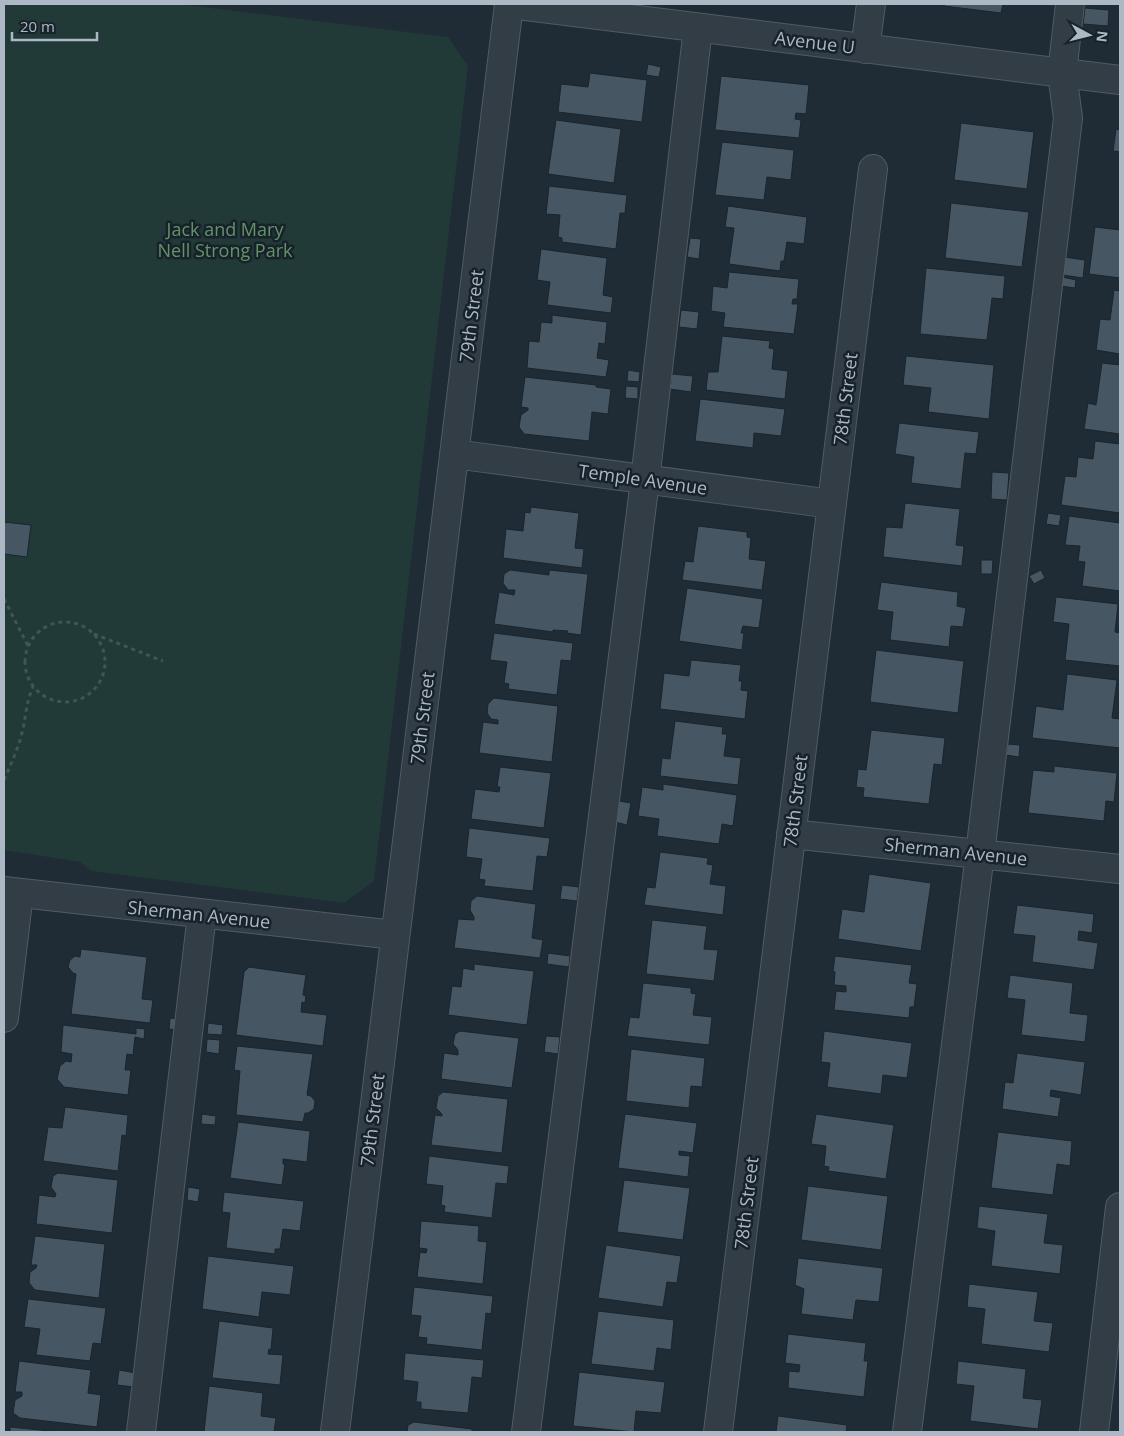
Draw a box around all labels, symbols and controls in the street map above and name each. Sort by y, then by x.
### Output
scale bar [12,10,98,42]
north arrow [1064,10,1114,60]
text: 20 m [20,16,55,36]
street label: Avenue U [774,25,856,59]
text: N [1092,30,1113,43]
park label: Jack and Mary Nell Strong Park [157,217,293,262]
street label: 79th Street [453,268,489,364]
street label: 78th Street [827,351,863,447]
street label: Temple Avenue [577,458,709,500]
street label: 79th Street [404,670,440,766]
street label: 78th Street [777,753,813,849]
street label: Sherman Avenue [883,832,1029,870]
street label: Sherman Avenue [126,895,272,933]
street label: 79th Street [354,1072,390,1168]
street label: 78th Street [728,1155,764,1251]

